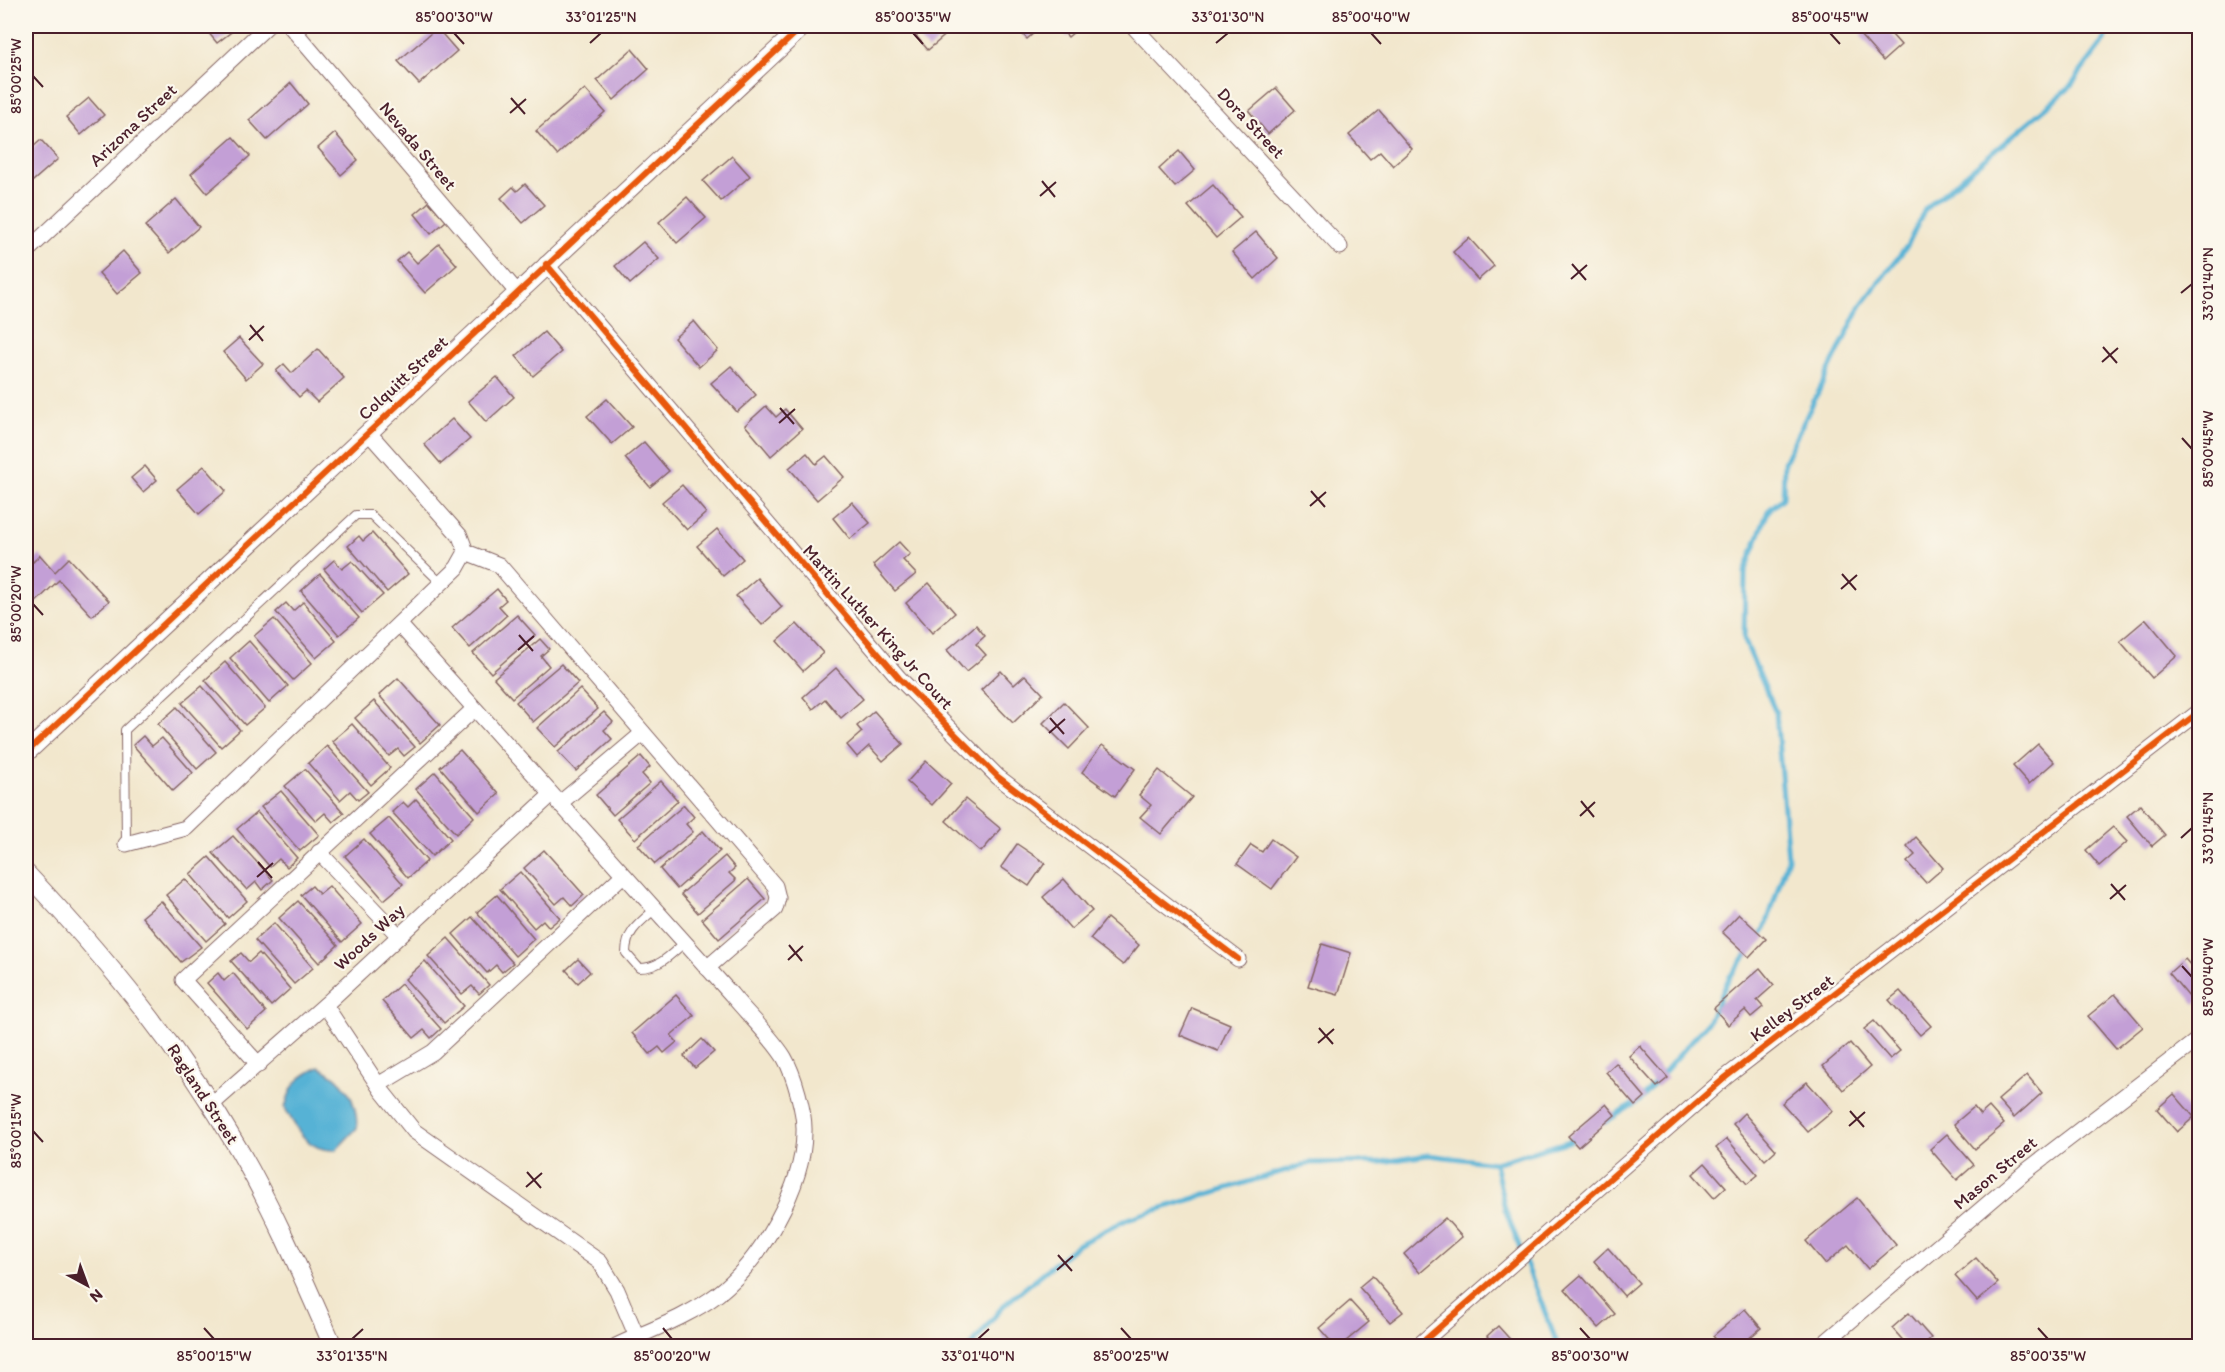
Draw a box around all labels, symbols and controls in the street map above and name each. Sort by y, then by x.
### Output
text: 85°00'30"W [415,8,493,26]
text: 33°01'25"N [565,8,637,26]
text: 85°00'35"W [875,8,951,26]
text: 33°01'30"N [1192,8,1264,26]
text: 85°00'40"W [1332,8,1410,26]
text: 85°00'45"W [1792,8,1869,26]
text: 85°00'25"W [7,38,25,114]
street label: Arizona Street [85,79,182,171]
street label: Dora Street [1213,83,1290,163]
street label: Nevada Street [375,97,462,195]
text: 33°01'40"N [2199,247,2217,321]
street label: Colquitt Street [354,331,452,425]
text: 85°00'45"W [2199,410,2217,487]
street label: Martin Luther King Jr Court [798,540,958,714]
text: 85°00'20"W [7,565,25,643]
text: 33°01'45"N [2199,792,2217,864]
street label: Woods Way [329,898,409,975]
text: 85°00'40"W [2199,938,2217,1016]
street label: Kelley Street [1746,969,1838,1047]
street label: Ragland Street [162,1040,244,1149]
text: 85°00'15"W [7,1093,25,1168]
street label: Mason Street [1949,1132,2041,1214]
north arrow [57,1255,117,1315]
text: N [86,1285,107,1307]
text: 85°00'15"W [177,1347,252,1365]
text: 33°01'35"N [316,1347,388,1365]
text: 85°00'20"W [633,1347,711,1365]
text: 33°01'40"N [941,1347,1015,1365]
text: 85°00'25"W [1093,1347,1169,1365]
text: 85°00'30"W [1551,1347,1629,1365]
text: 85°00'35"W [2010,1347,2086,1365]

